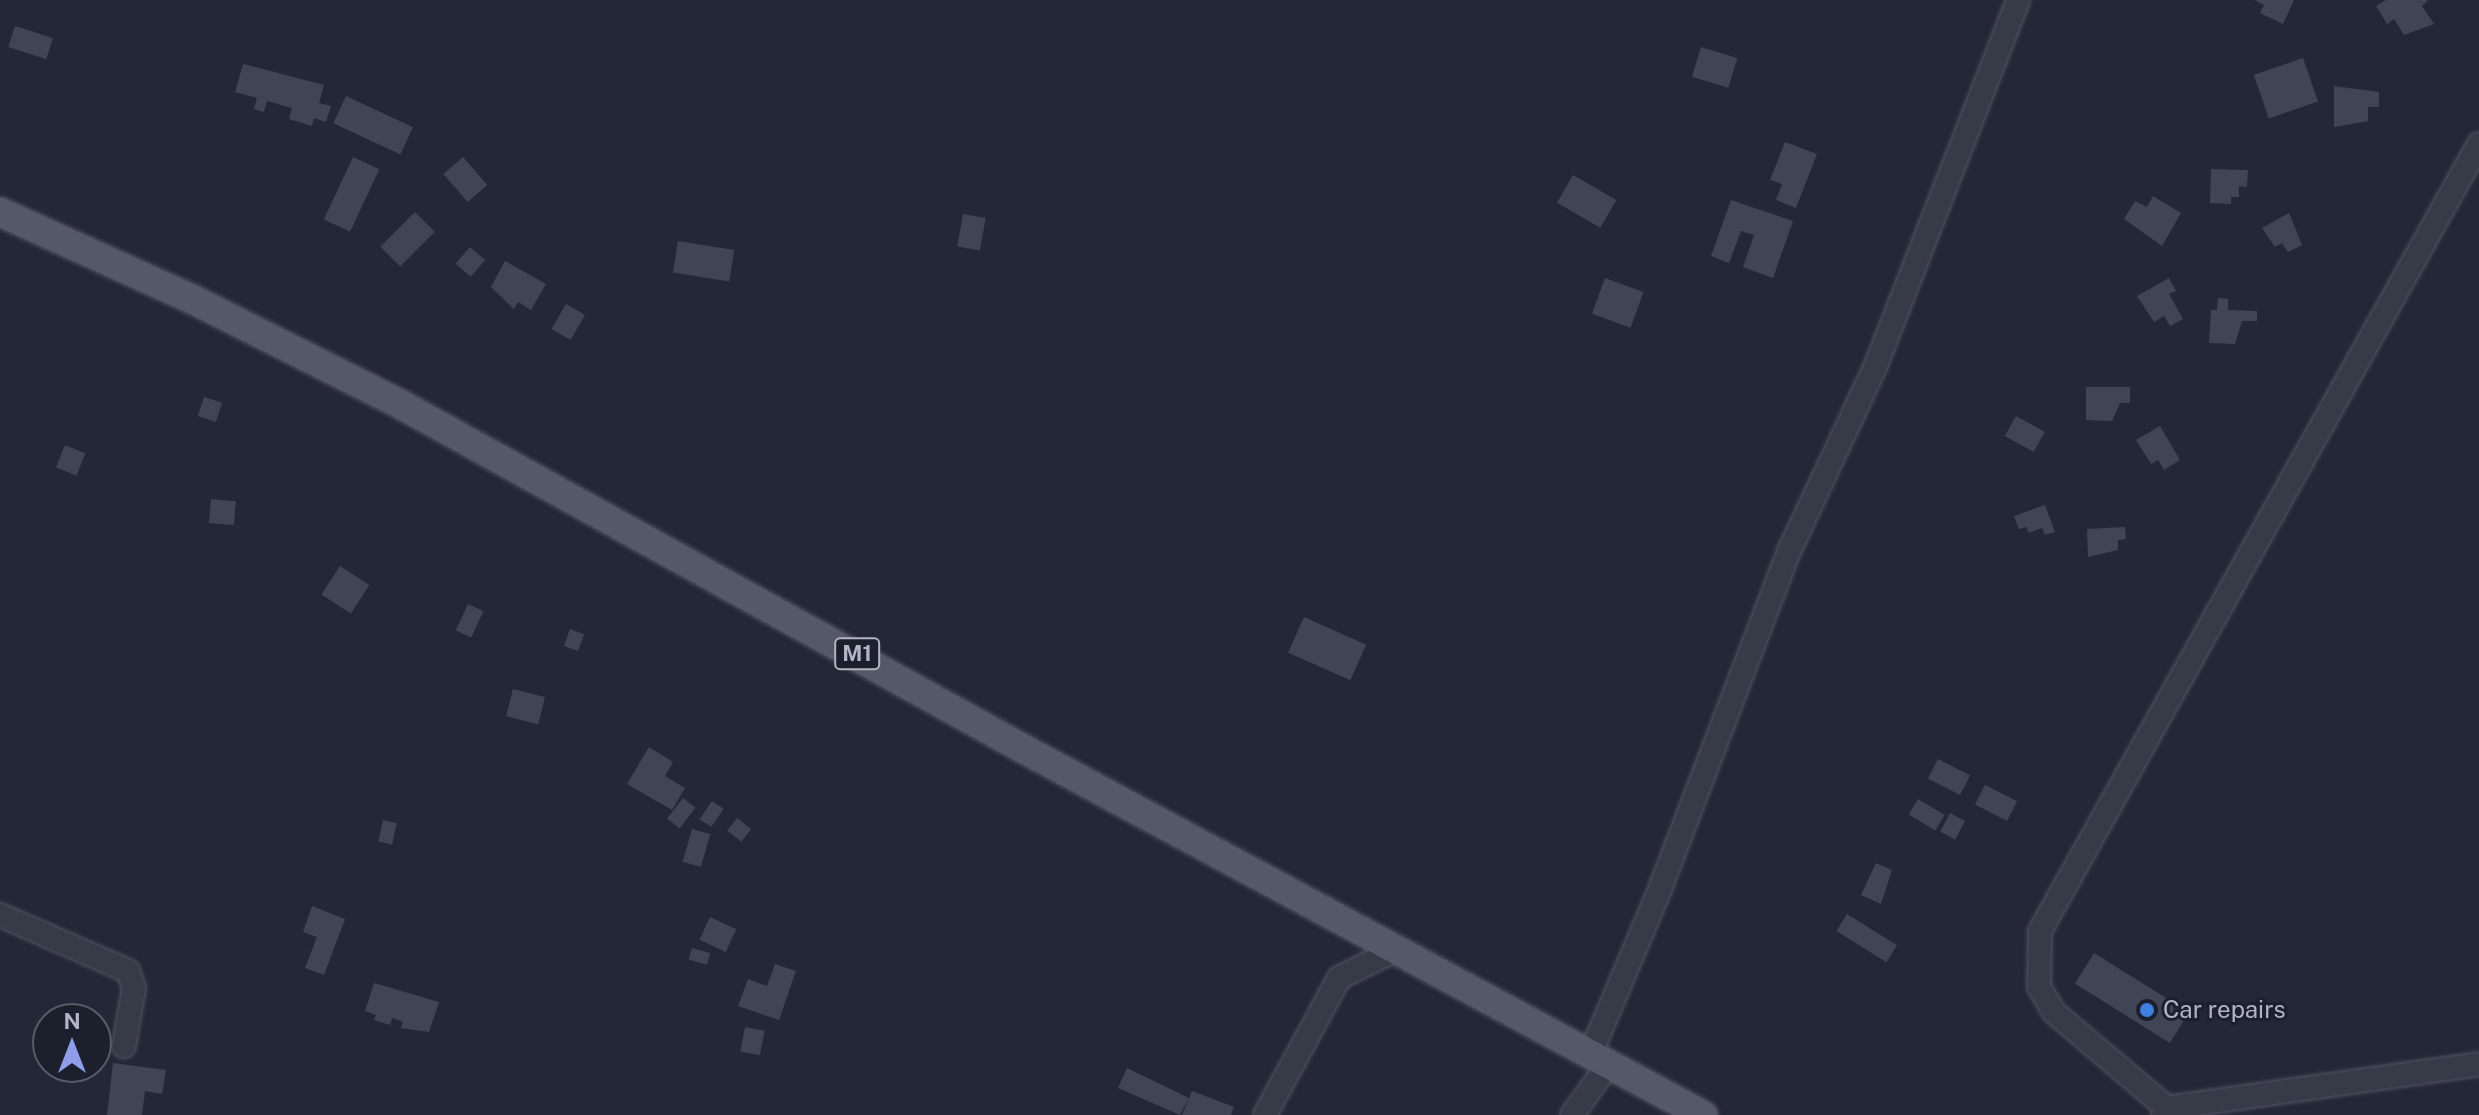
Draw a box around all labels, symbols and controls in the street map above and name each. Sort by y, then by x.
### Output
road number: M1 [833,636,881,672]
place label: Car repairs [2163,996,2286,1024]
marker: Car repairs [2138,1001,2156,1019]
north arrow [32,1003,112,1083]
text: N [63,1008,81,1034]

